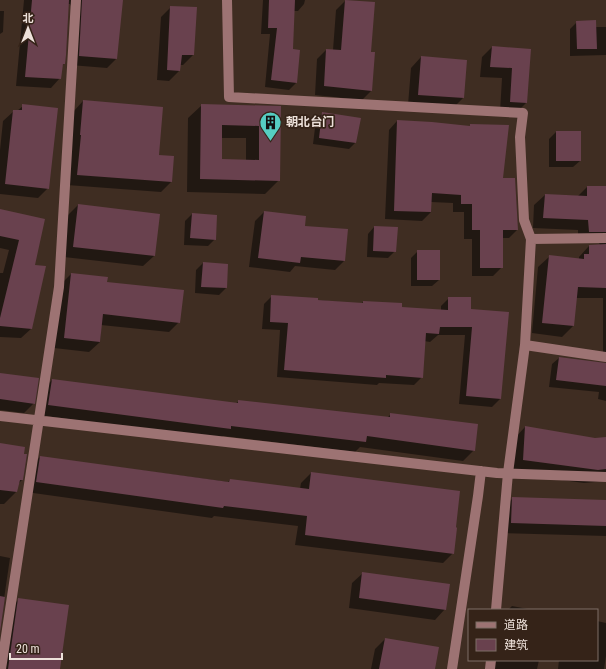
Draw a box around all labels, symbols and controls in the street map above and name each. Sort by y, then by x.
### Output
north arrow [8,8,48,48]
text: 北 [23,12,34,25]
building icon: 朝北台门 [257,109,283,142]
place label: 朝北台门 [286,115,334,129]
legend [468,609,598,661]
text: 道路 [504,618,528,632]
scale bar [10,635,62,661]
text: 建筑 [504,638,528,652]
text: 20 m [16,642,40,656]

